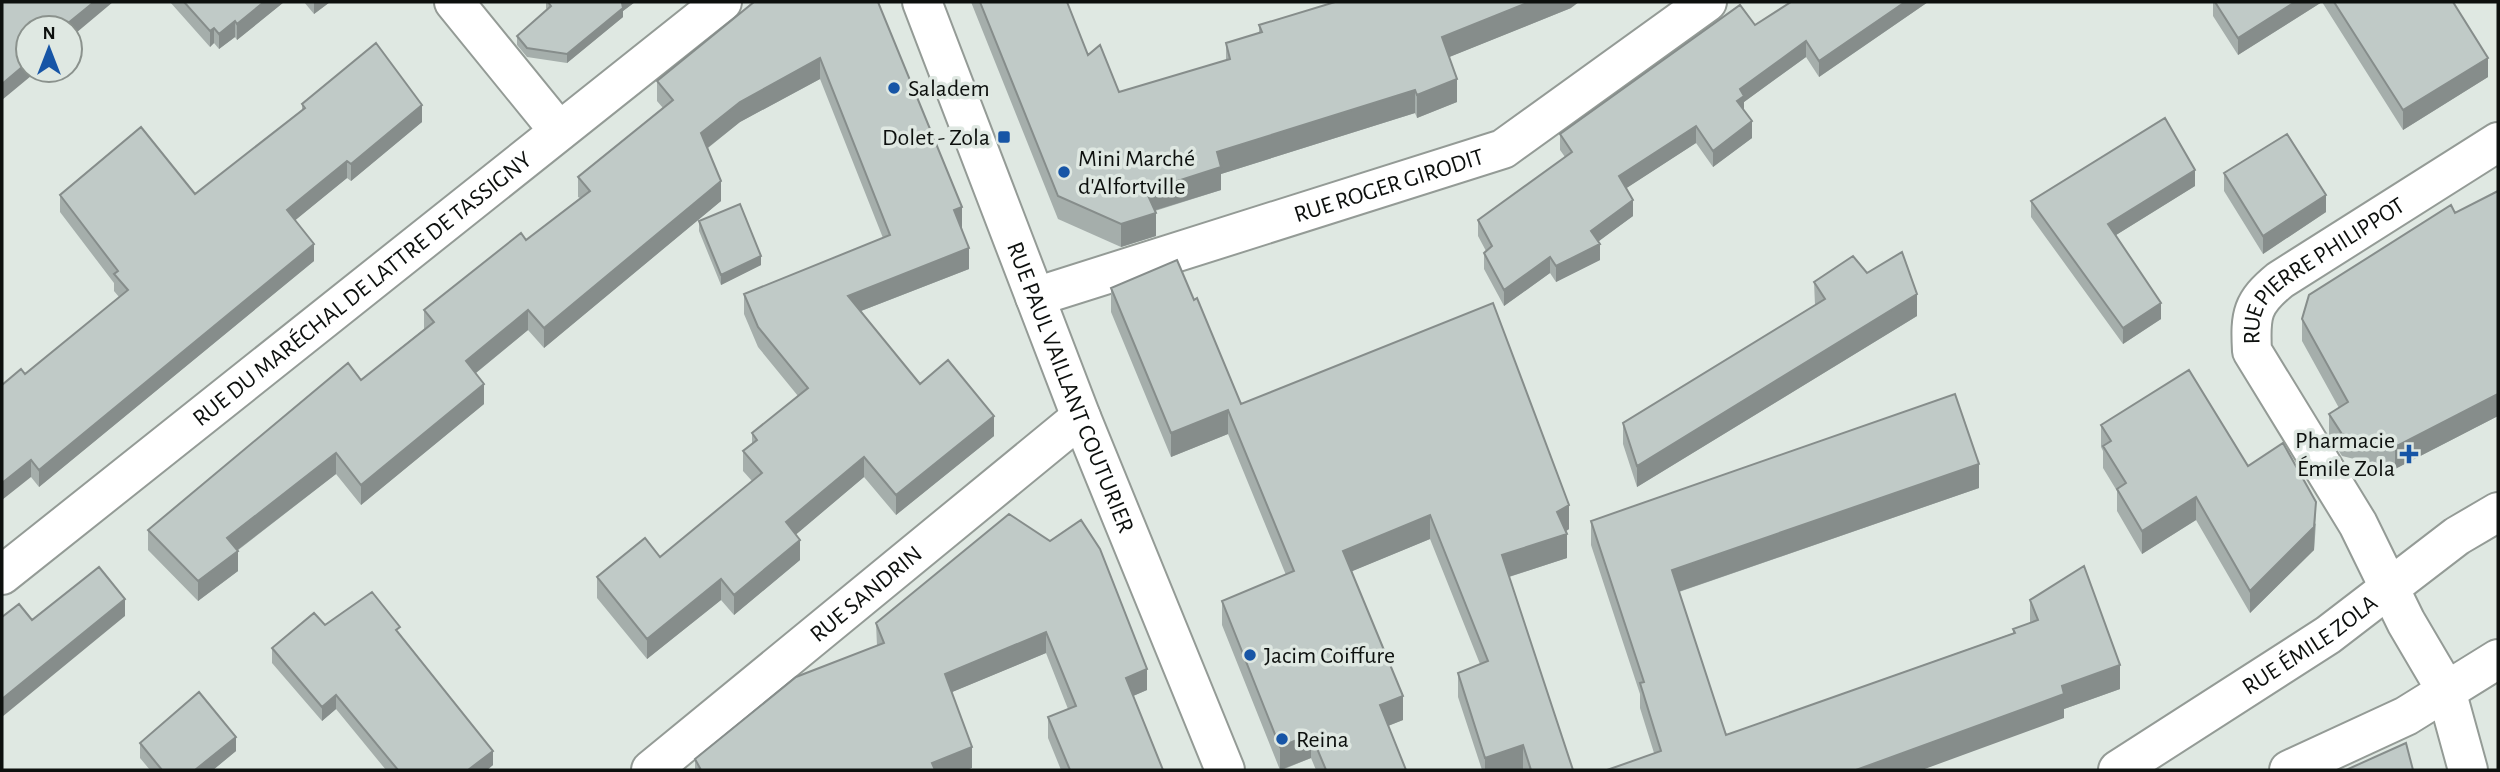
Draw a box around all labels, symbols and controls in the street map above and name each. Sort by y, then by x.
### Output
north arrow [14,14,84,84]
text: N [42,24,56,43]
place label: Saladem [908,77,990,101]
marker: Saladem [886,80,902,96]
place label: Dolet - Zola [882,126,990,150]
marker: Dolet - Zola [996,129,1012,145]
street label: RUE ROGER GIRODIT [1291,145,1487,227]
street label: RUE DU MARÉCHAL DE LATTRE DE TASSIGNY [189,147,537,431]
place label: Mini Marché d'Alfortville [1078,147,1195,199]
marker: Mini Marché d'Alfortville [1056,164,1072,180]
street label: RUE PIERRE PHILIPPOT [2240,193,2409,345]
street label: RUE PAUL VAILLANT COUTURIER [1002,239,1138,536]
place label: Pharmacie Émile Zola [2295,429,2395,481]
marker: Pharmacie Émile Zola [2401,446,2417,462]
street label: RUE SANDRIN [806,542,927,647]
street label: RUE ÉMILE ZOLA [2238,591,2382,700]
place label: Jacim Coiffure [1264,644,1395,668]
marker: Jacim Coiffure [1242,647,1258,663]
place label: Reina [1296,728,1349,752]
marker: Reina [1274,731,1290,747]

